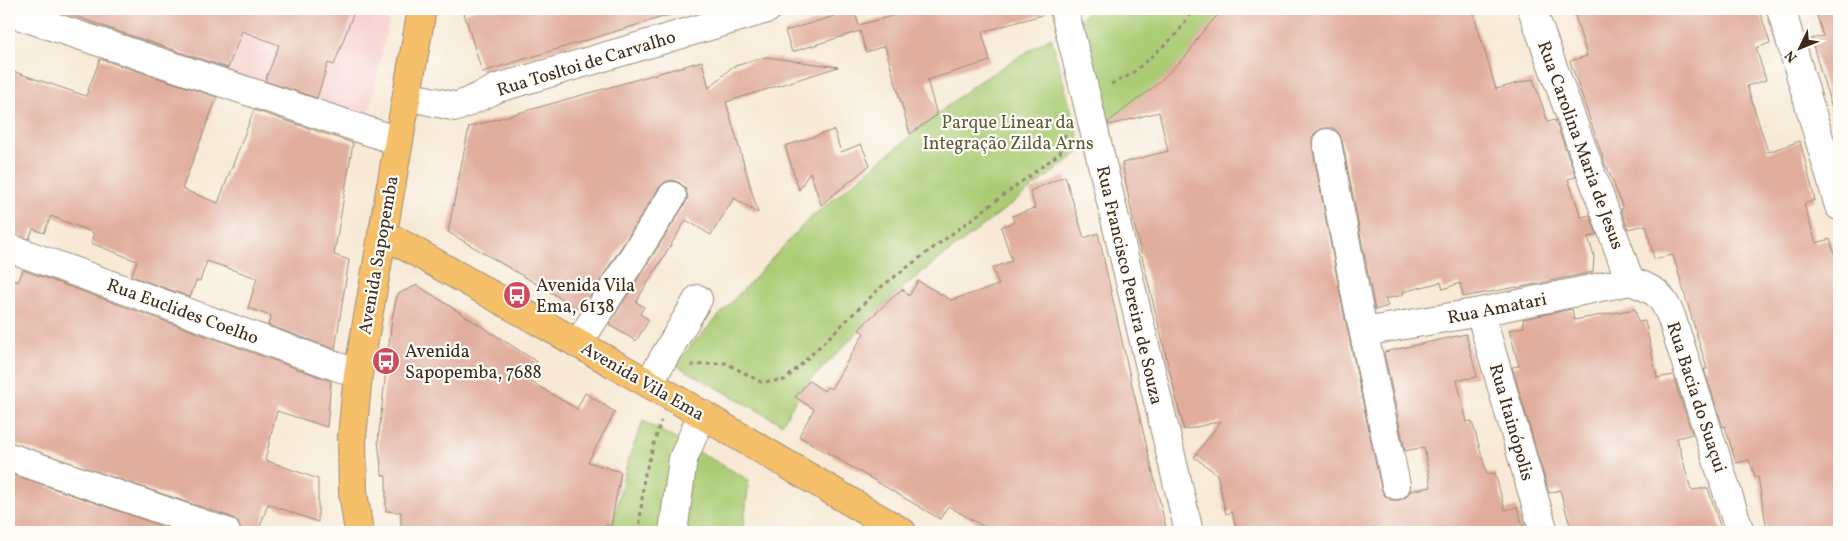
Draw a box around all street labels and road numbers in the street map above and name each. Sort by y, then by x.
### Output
street label: Rua Tosltoi de Carvalho [494,25,679,104]
street label: Rua Carolina Maria de Jesus [1530,38,1629,253]
street label: Rua Francisco Pereira de Souza [1089,163,1168,407]
street label: Avenida Sapopemba [353,174,406,337]
street label: Rua Euclides Coelho [103,273,262,352]
street label: Rua Amatari [1446,288,1549,331]
street label: Rua Bacia do Suaçui [1659,319,1732,476]
street label: Avenida Vila Ema [576,337,708,428]
street label: Rua Itainópolis [1482,361,1539,484]

